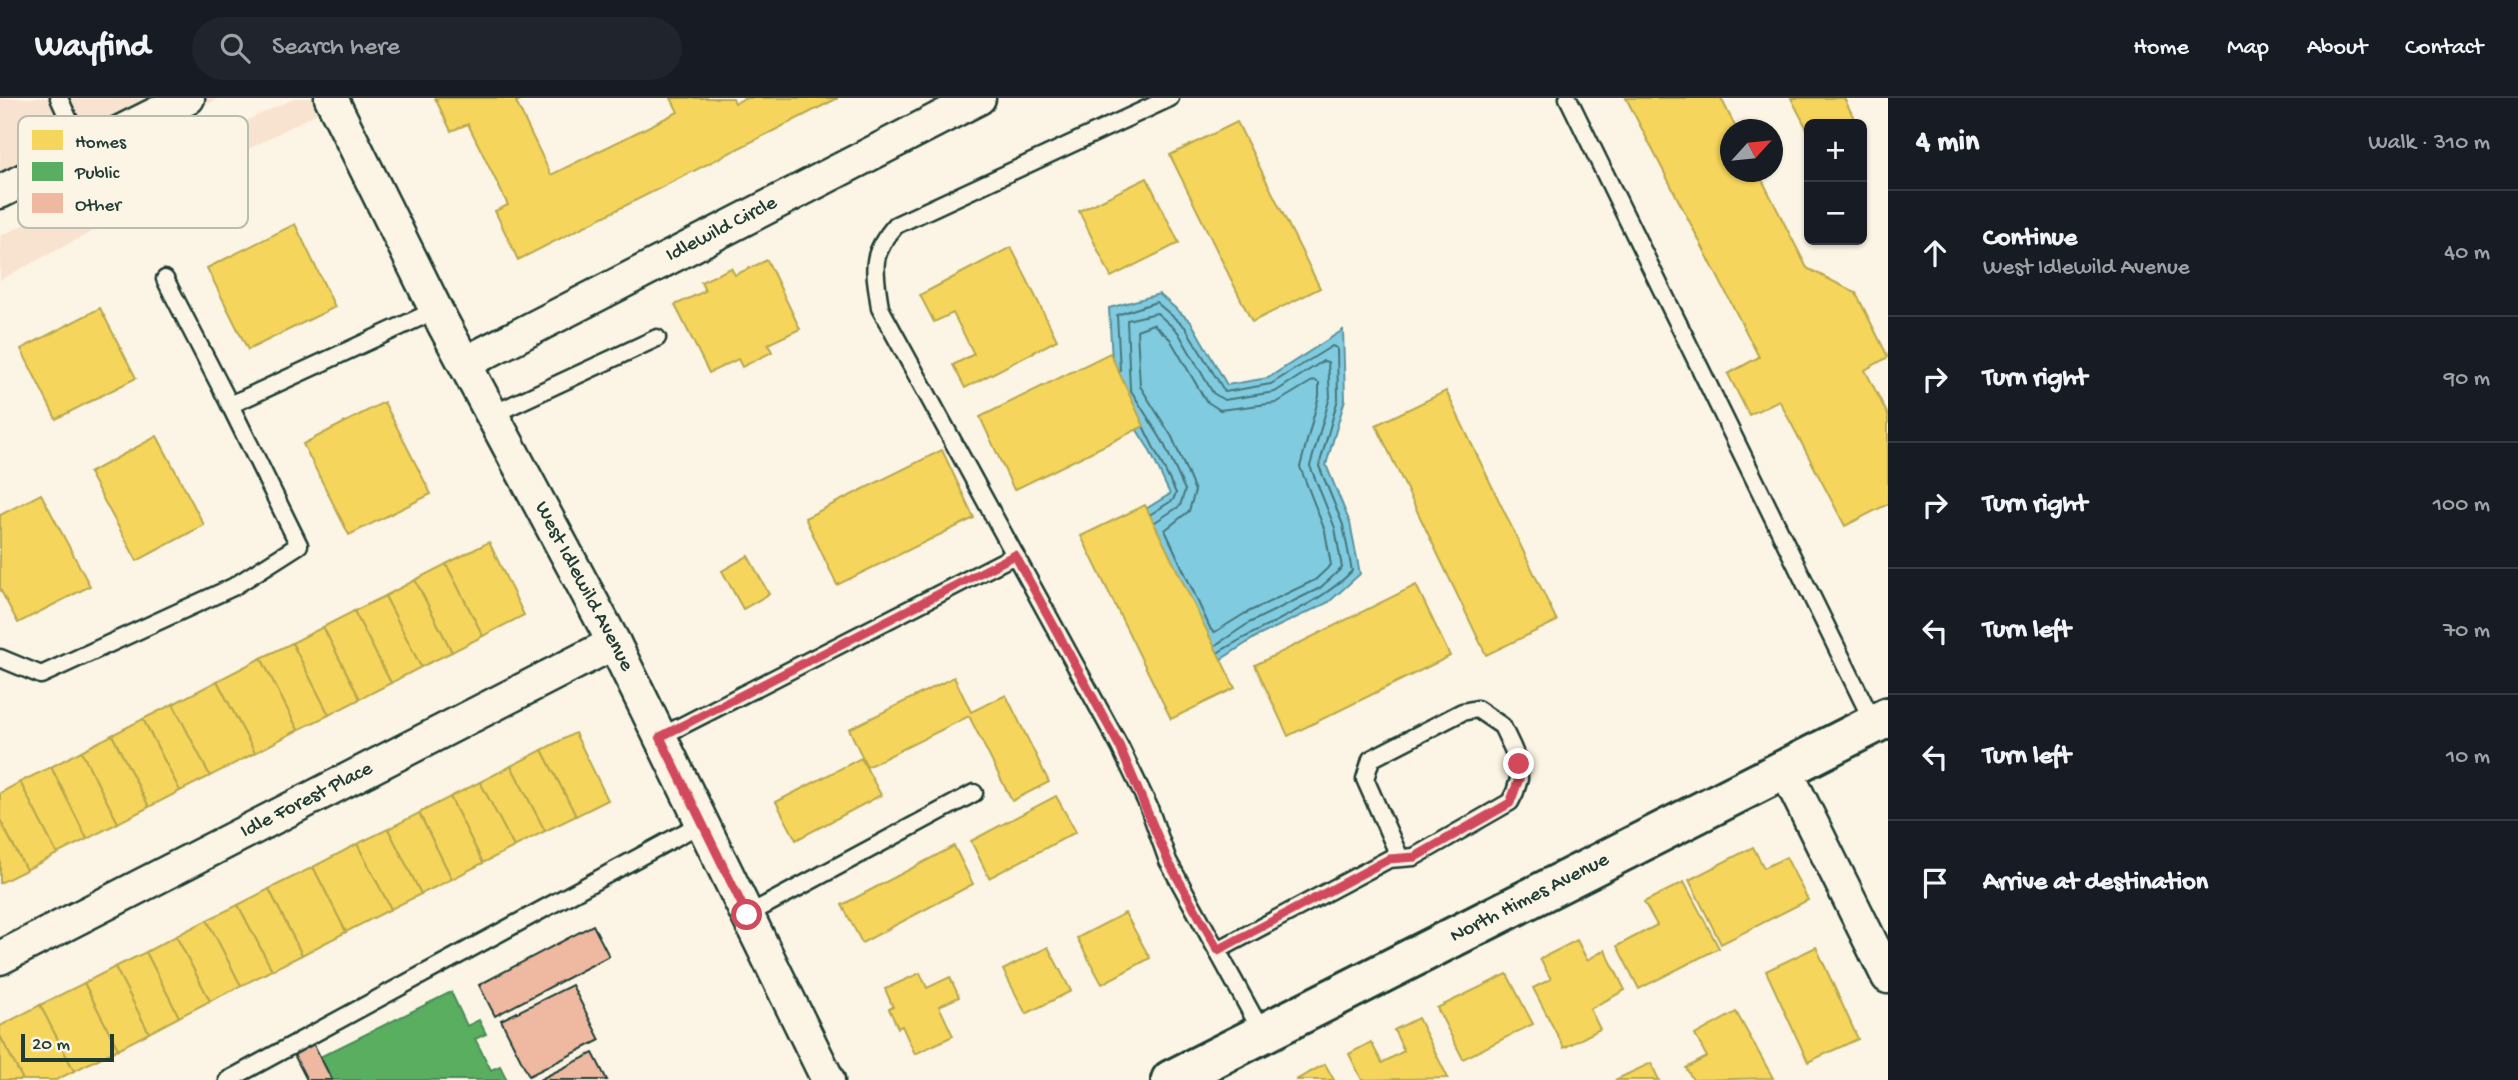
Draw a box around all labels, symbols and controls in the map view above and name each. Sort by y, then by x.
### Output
search box [192,17,682,80]
text: Wayfind [35,29,150,67]
icon: search [216,29,254,67]
text: Search here [272,33,400,64]
text: Home [2133,34,2189,63]
text: Map [2227,34,2269,63]
text: About [2307,34,2367,63]
text: Contact [2405,34,2483,63]
legend [18,116,248,228]
north arrow [1720,119,1783,182]
map controls [1804,119,1867,245]
button: + [1804,119,1867,182]
text: 4 min [1916,126,1979,161]
text: Walk · 310 m [2368,130,2490,157]
text: Homes [75,132,127,155]
text: Public [74,163,120,186]
button: − [1804,182,1867,245]
street label: Idlewild Circle [662,191,783,269]
text: Other [75,195,123,218]
text: Continue [1983,224,2077,255]
icon: ahead [1916,234,1954,272]
text: 40 m [2444,240,2490,267]
text: West Idlewild Avenue [1983,255,2190,282]
icon: right [1916,360,1954,398]
text: Turn right [1983,364,2087,395]
text: 90 m [2444,366,2490,393]
icon: right [1916,486,1954,524]
text: Turn right [1983,490,2087,521]
text: 100 m [2433,492,2490,519]
street label: West Idlewild Avenue [528,498,639,677]
icon: left [1916,612,1954,650]
text: Turn left [1983,616,2071,647]
text: 70 m [2443,618,2490,645]
icon: left [1916,738,1954,776]
text: Turn left [1983,742,2071,773]
text: 10 m [2446,744,2490,771]
route end [1503,748,1534,779]
street label: Idle Forest Place [237,756,378,845]
street label: North Himes Avenue [1446,848,1615,950]
icon: arrive [1916,864,1954,902]
text: Arrive at destination [1983,868,2208,899]
route start [731,899,762,930]
scale bar [21,1031,114,1063]
text: 20 m [32,1034,70,1057]

